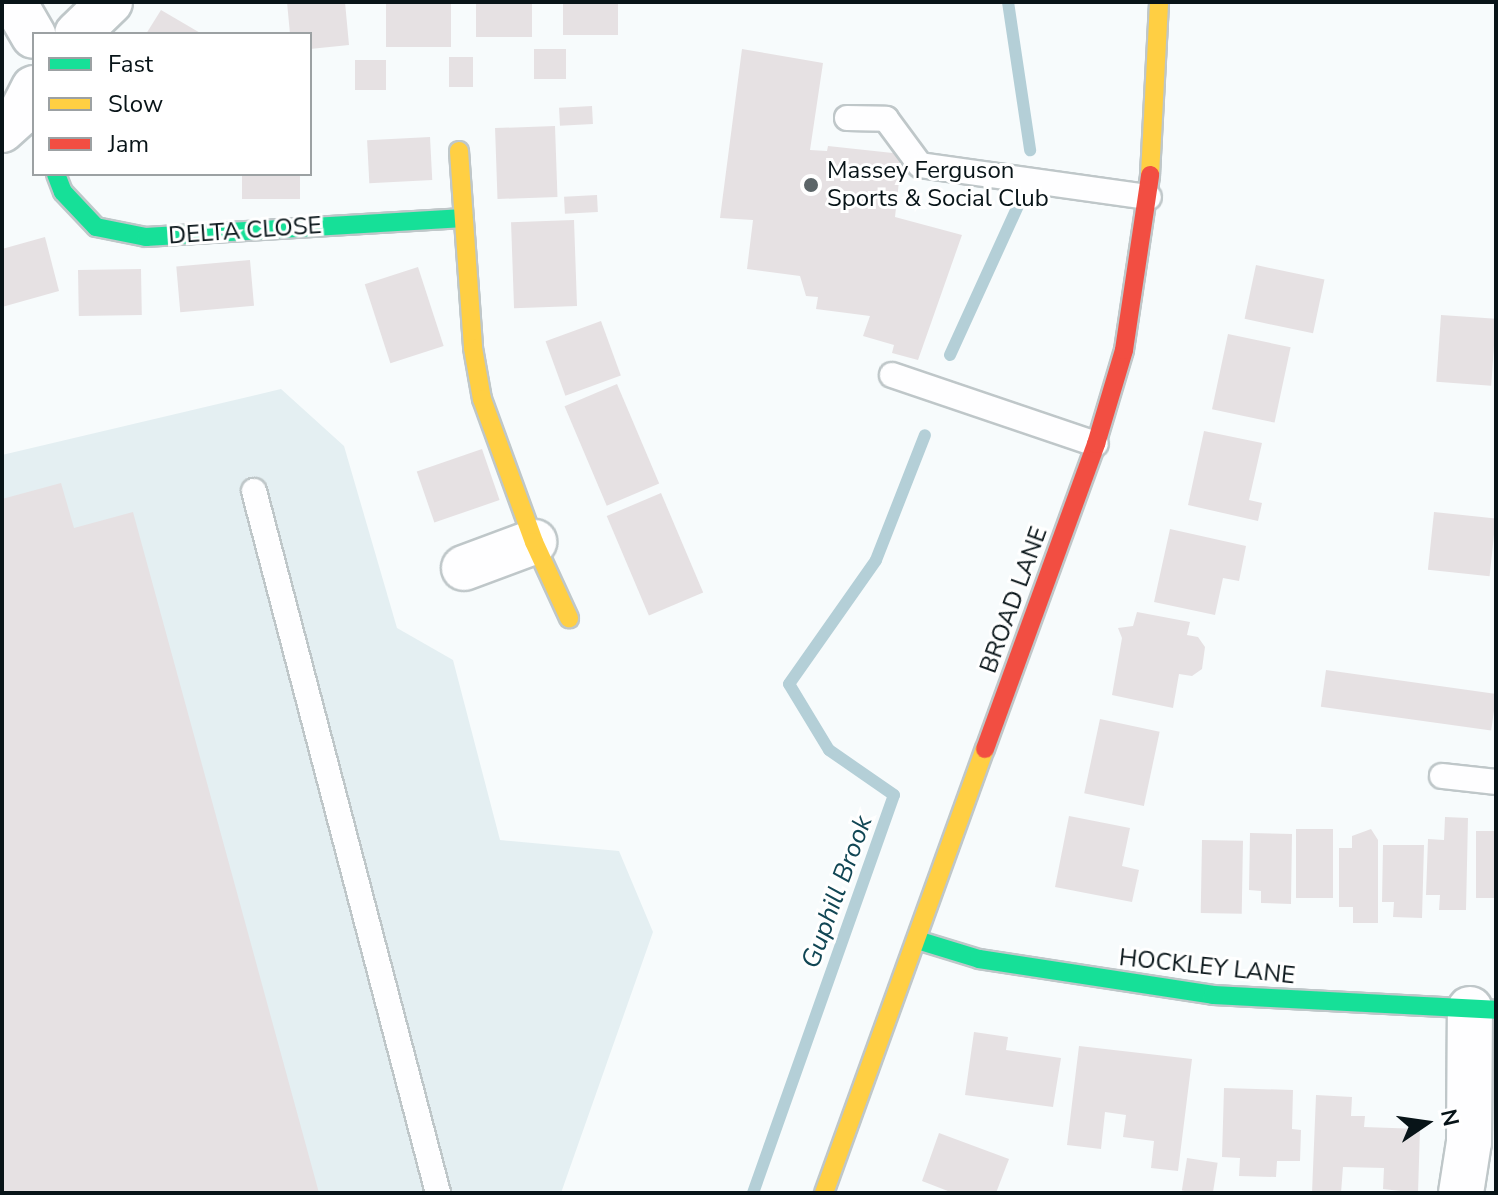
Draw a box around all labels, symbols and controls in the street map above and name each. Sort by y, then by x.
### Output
legend [32,32,312,176]
text: Fast [108,48,153,80]
text: Slow [108,88,163,120]
text: Jam [108,128,149,160]
place label: Massey Ferguson Sports & Social Club [827,157,1049,213]
marker: Massey Ferguson Sports & Social Club [802,176,820,194]
street label: DELTA CLOSE [167,211,323,251]
street label: BROAD LANE [974,523,1054,677]
water label: Guphill Brook [795,811,879,973]
street label: HOCKLEY LANE [1118,943,1296,991]
north arrow [1386,1083,1466,1163]
text: N [1433,1106,1466,1129]

